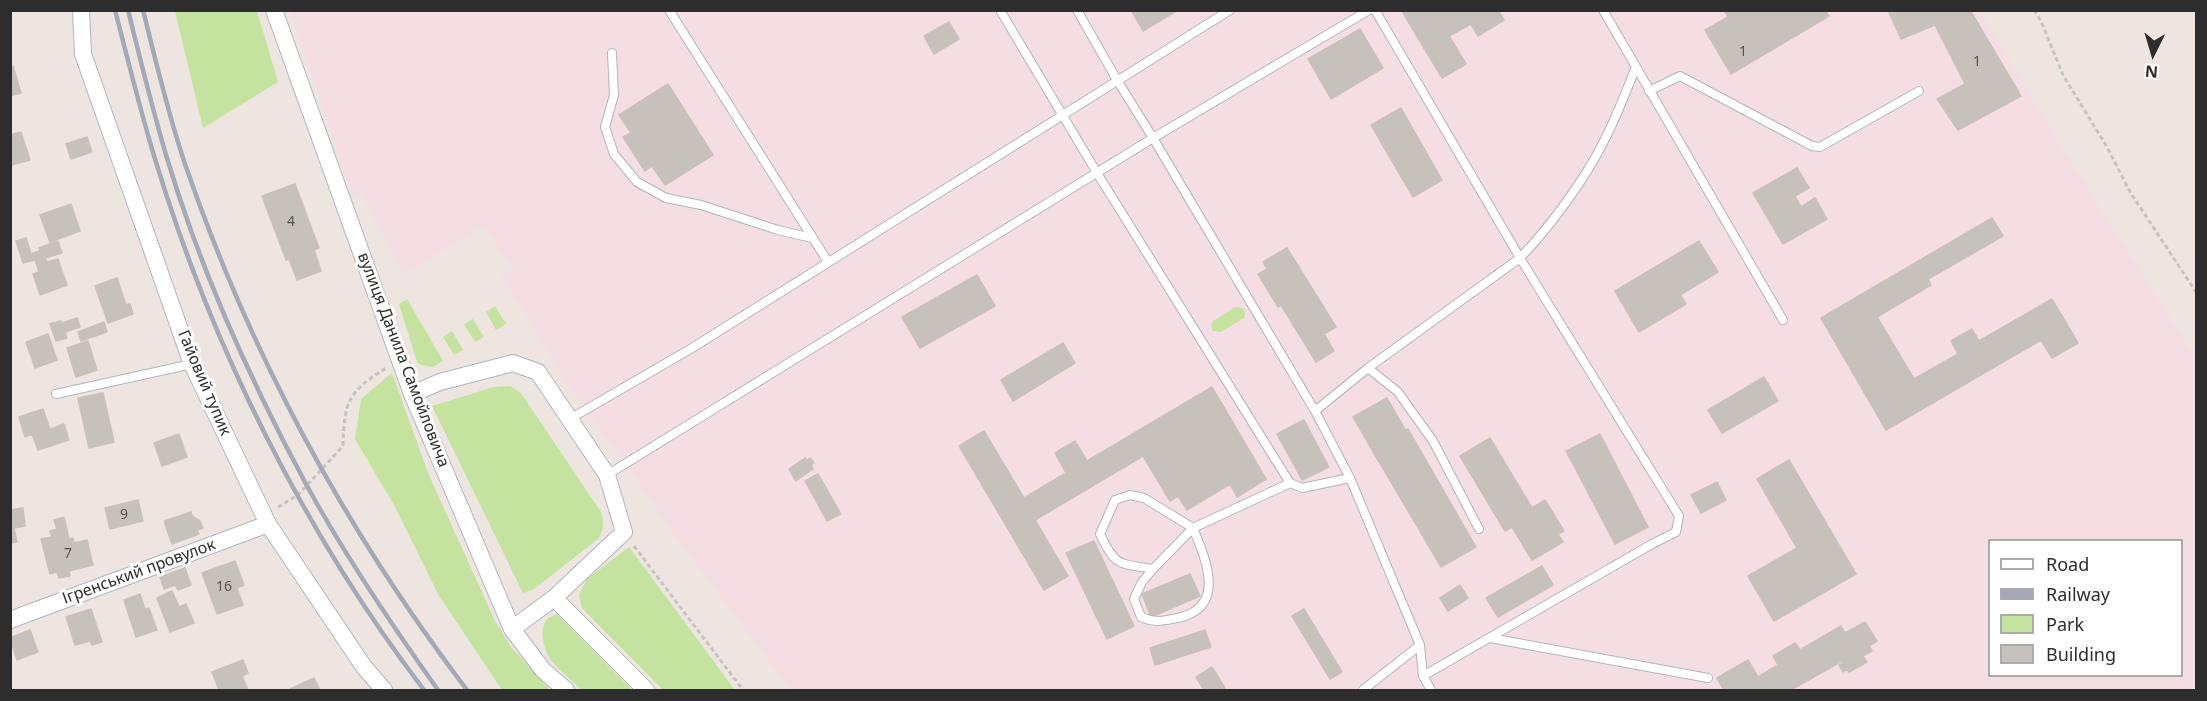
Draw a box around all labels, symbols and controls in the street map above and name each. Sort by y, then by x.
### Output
north arrow [2123,24,2183,84]
house number: 1 [1739,44,1747,60]
house number: 1 [1973,54,1981,70]
text: N [2144,60,2159,83]
house number: 4 [287,214,295,230]
street label: вулиця Данила Самойловича [353,250,453,470]
street label: Гайовий тупик [173,327,235,439]
house number: 9 [120,507,128,523]
street label: Ігренський провулок [60,535,218,609]
legend [1988,539,2183,677]
house number: 7 [64,546,72,562]
text: Road [2046,552,2089,576]
house number: 16 [216,579,232,595]
text: Railway [2046,582,2110,606]
text: Park [2046,612,2084,636]
text: Building [2046,642,2116,666]

